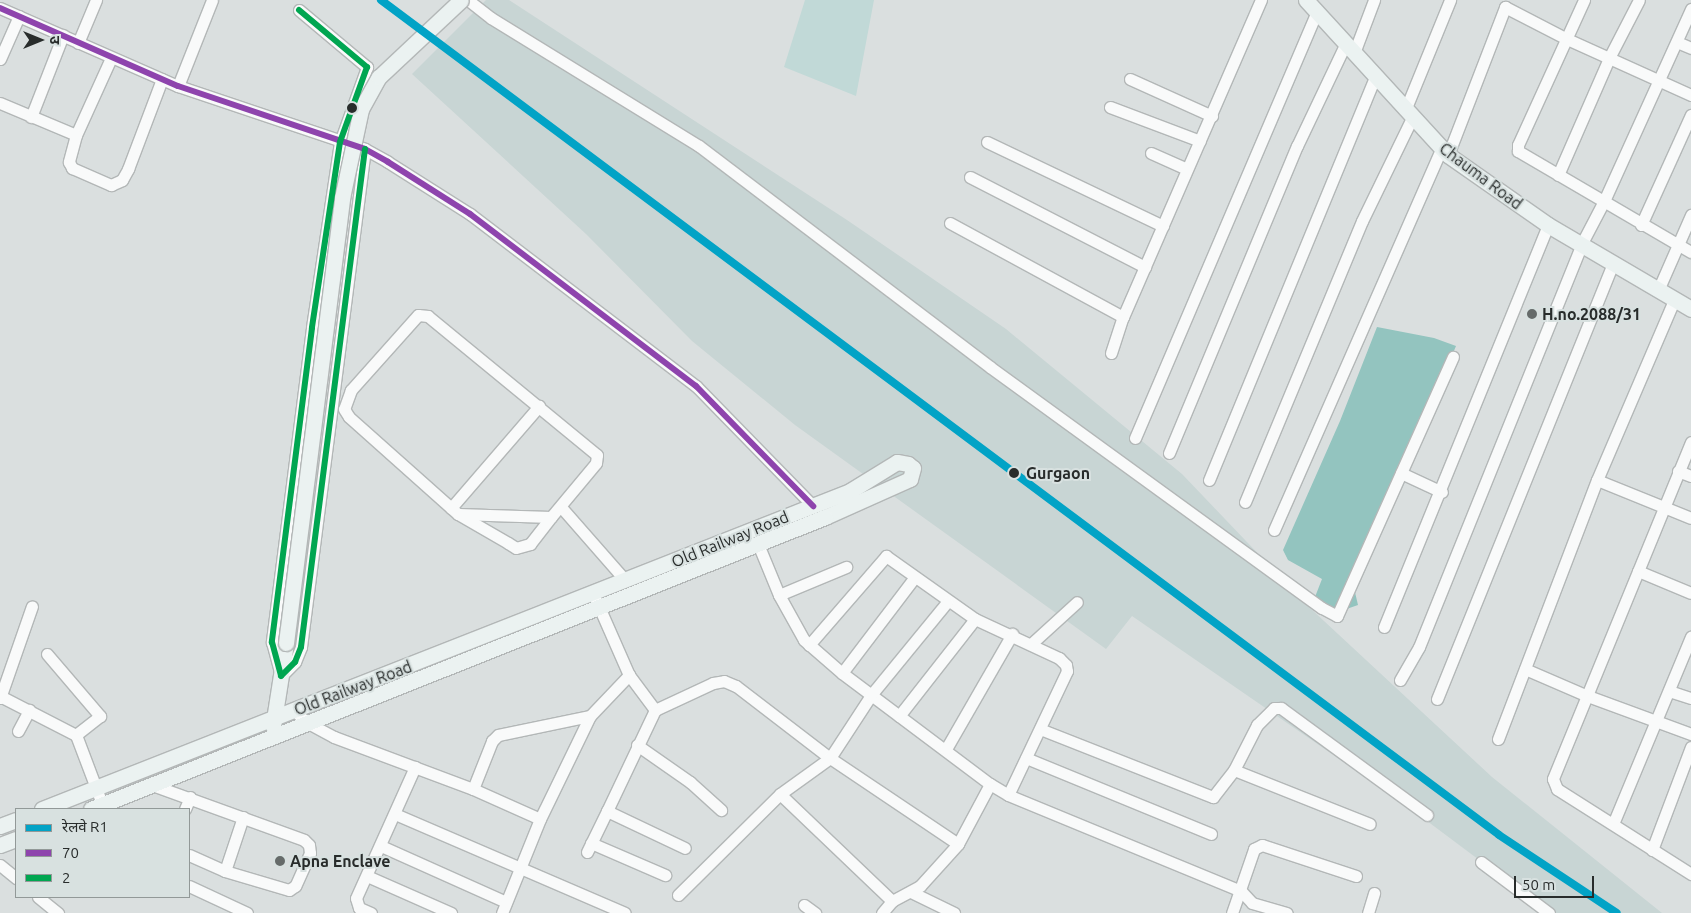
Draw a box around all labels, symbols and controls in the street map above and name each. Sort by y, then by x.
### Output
north arrow [15,15,65,65]
text: उ [47,36,63,44]
unlabelled marker [347,103,357,113]
street label: Chauma Road [1436,139,1526,213]
place label: H.no.2088/31 [1542,304,1641,324]
marker: H.no.2088/31 [1526,308,1538,320]
place label: Gurgaon [1026,463,1090,483]
marker: Gurgaon [1005,464,1023,482]
street label: Old Railway Road [669,507,791,571]
street label: Old Railway Road [291,657,415,719]
legend [15,808,190,898]
text: रेलवे R1 [62,818,108,835]
text: 70 [62,844,79,861]
place label: Apna Enclave [290,851,391,871]
marker: Apna Enclave [274,855,286,867]
scale bar [1516,866,1596,898]
text: 2 [62,869,70,886]
text: 50 m [1522,876,1555,893]

